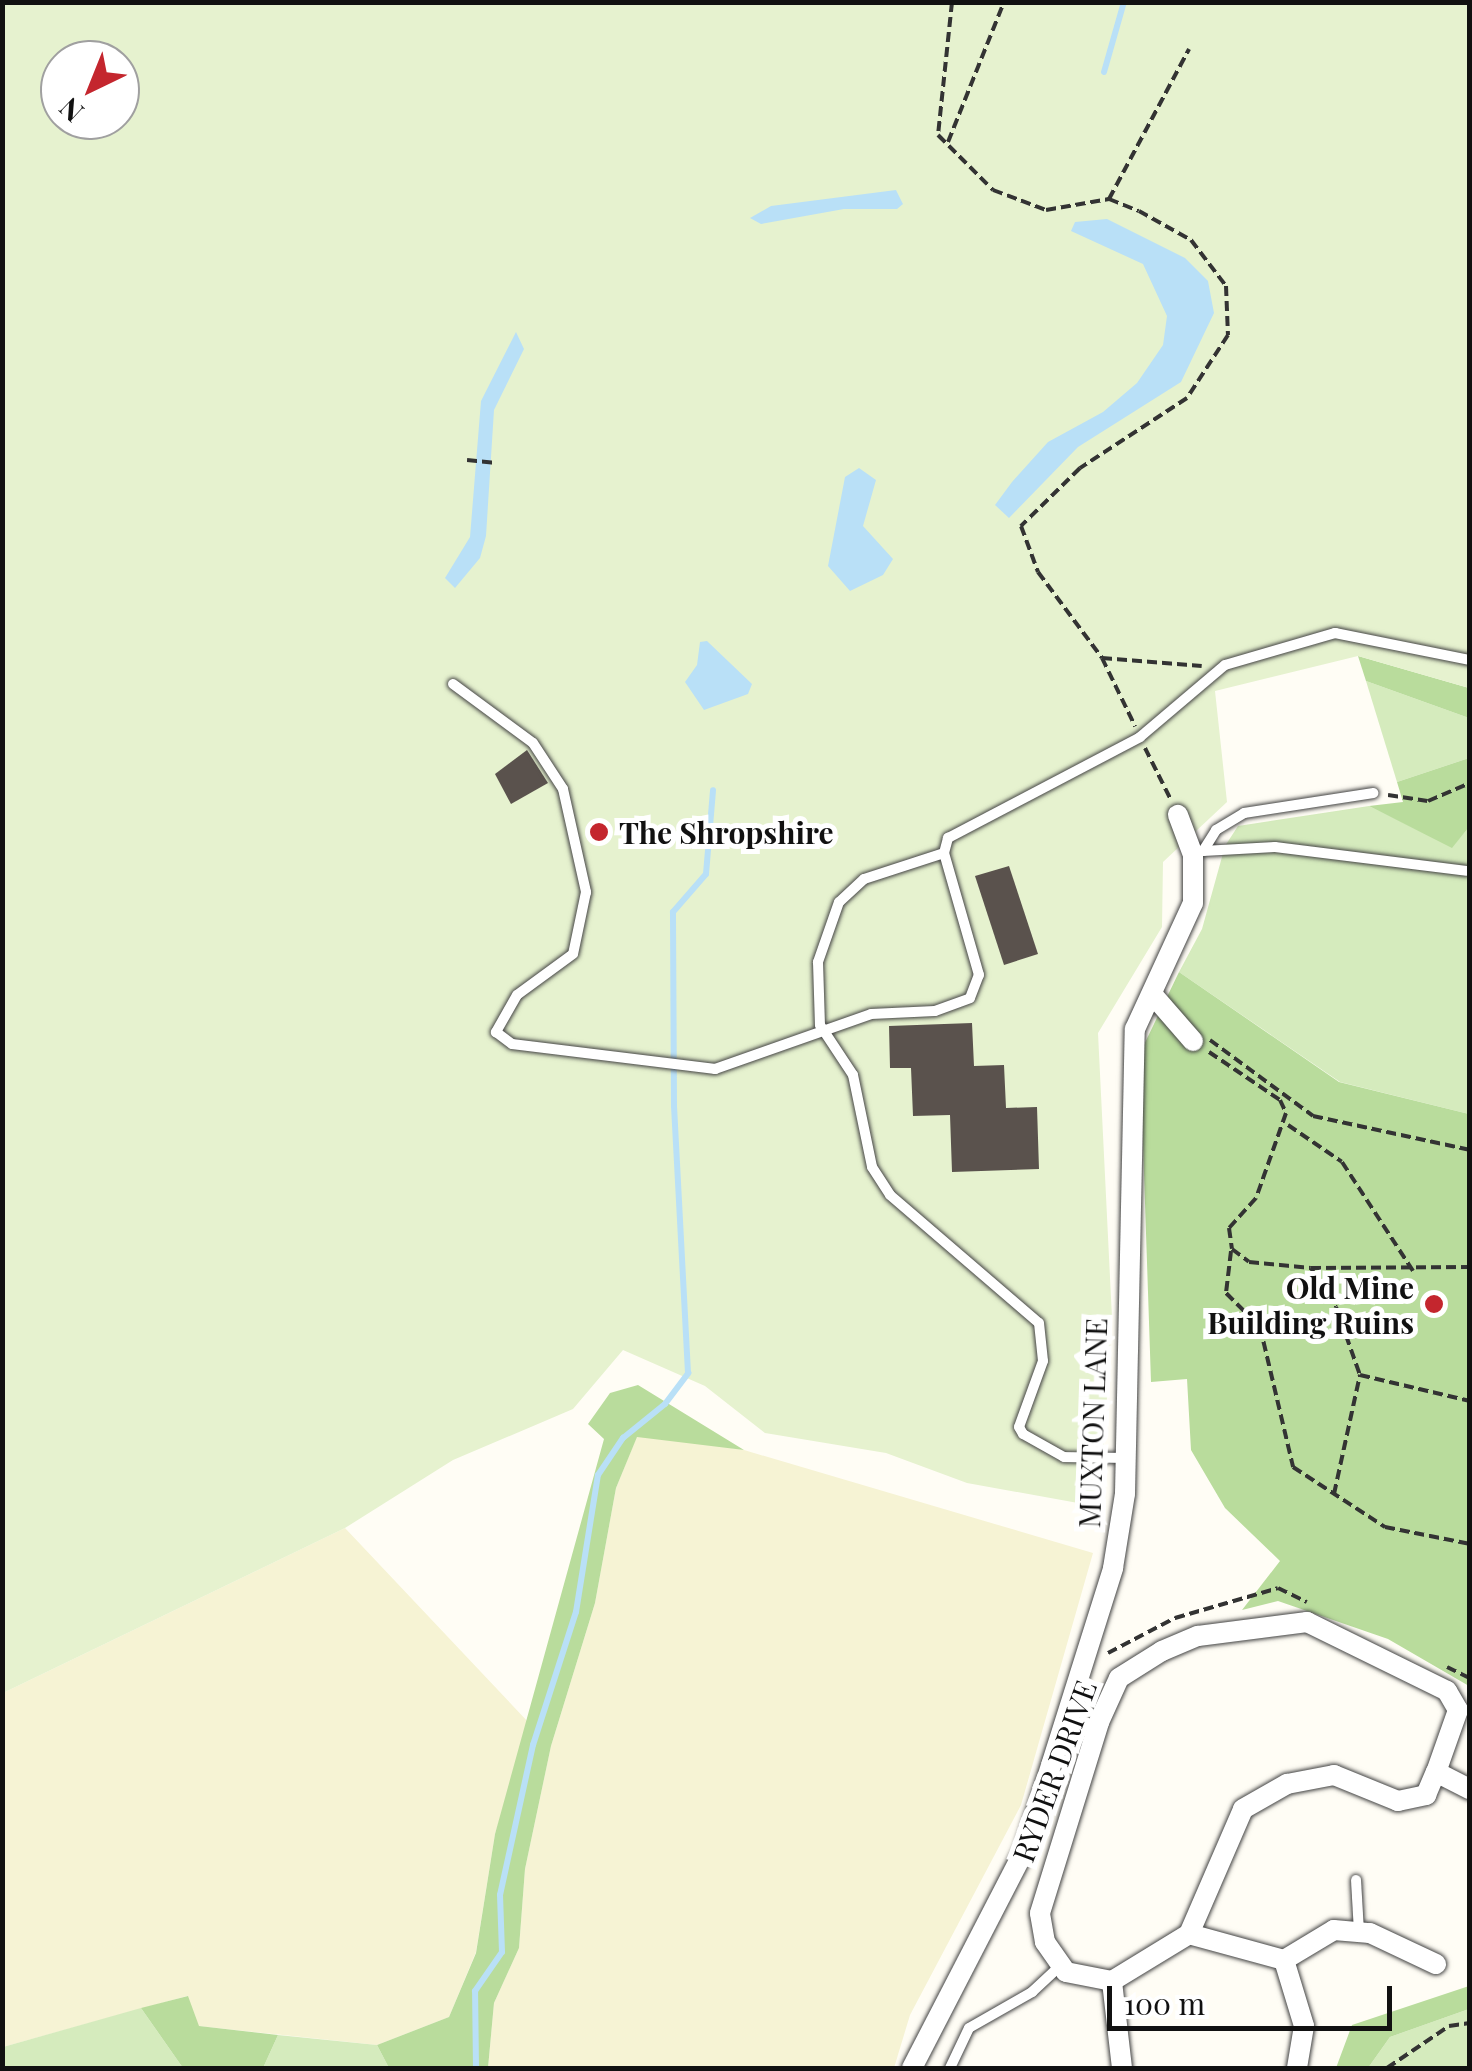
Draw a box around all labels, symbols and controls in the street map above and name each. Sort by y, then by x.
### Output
north arrow [40,40,140,140]
text: N [51,90,91,131]
place label: The Shropshire [619,814,834,850]
marker: The Shropshire [588,821,610,843]
place label: Old Mine Building Ruins [1207,1269,1414,1340]
marker: Old Mine Building Ruins [1423,1293,1445,1315]
street label: MUXTON LANE [1070,1317,1114,1529]
street label: RYDER DRIVE [1004,1675,1104,1867]
scale bar [1112,1966,1397,2028]
text: 100 m [1124,1983,1205,2023]

